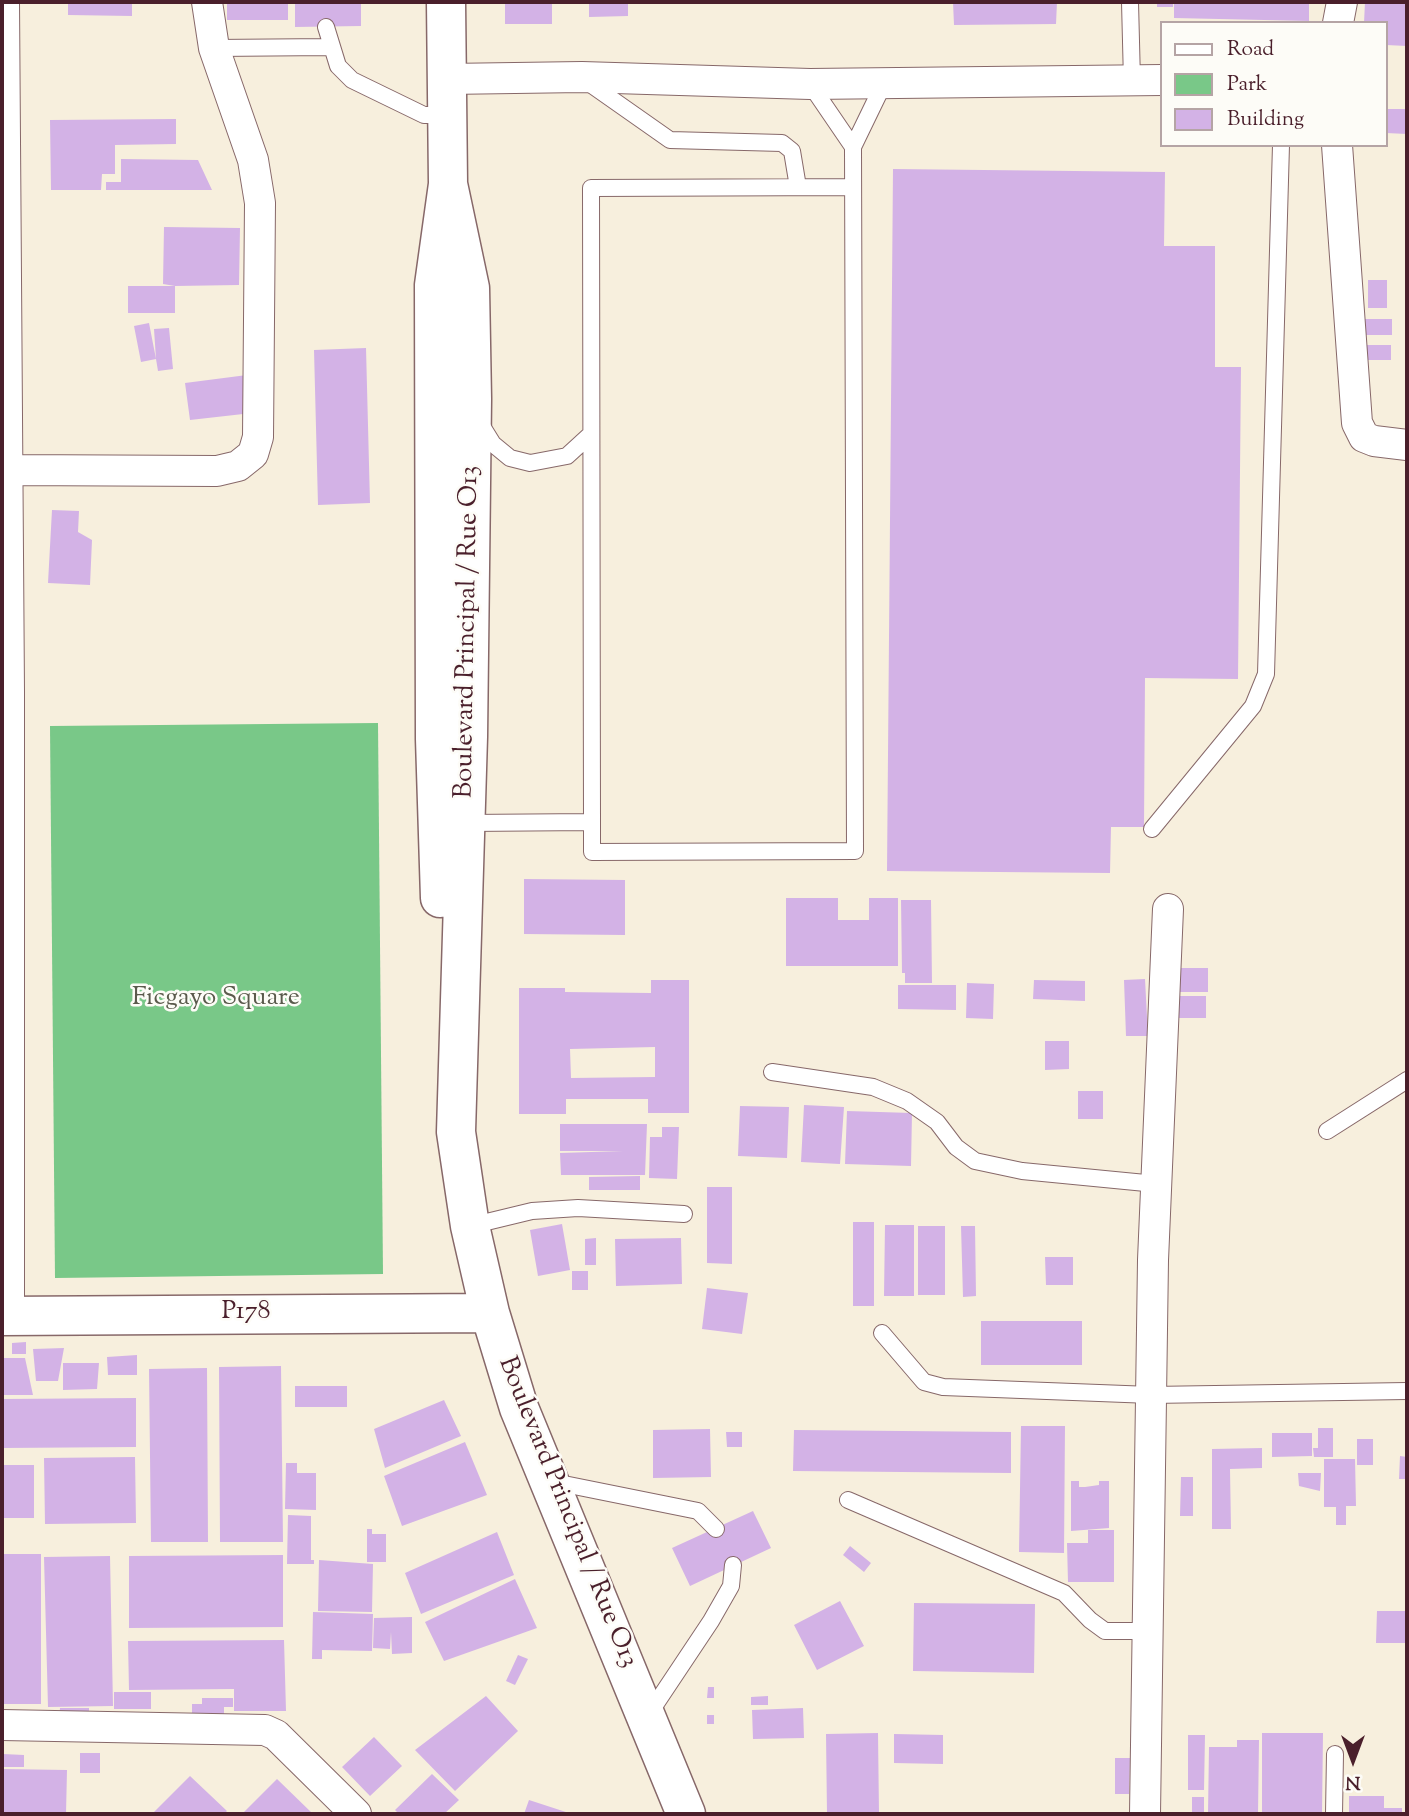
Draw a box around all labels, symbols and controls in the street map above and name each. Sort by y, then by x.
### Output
legend [1160,21,1388,147]
text: Road [1227,35,1274,65]
text: Park [1227,70,1267,100]
text: Building [1227,105,1304,135]
street label: Boulevard Principal / Rue O13 [450,465,488,799]
park label: Ficgayo Square [132,984,300,1016]
street label: P178 [221,1298,271,1330]
street label: Boulevard Principal / Rue O13 [489,1353,643,1673]
north arrow [1318,1725,1388,1795]
text: N [1345,1768,1361,1795]

